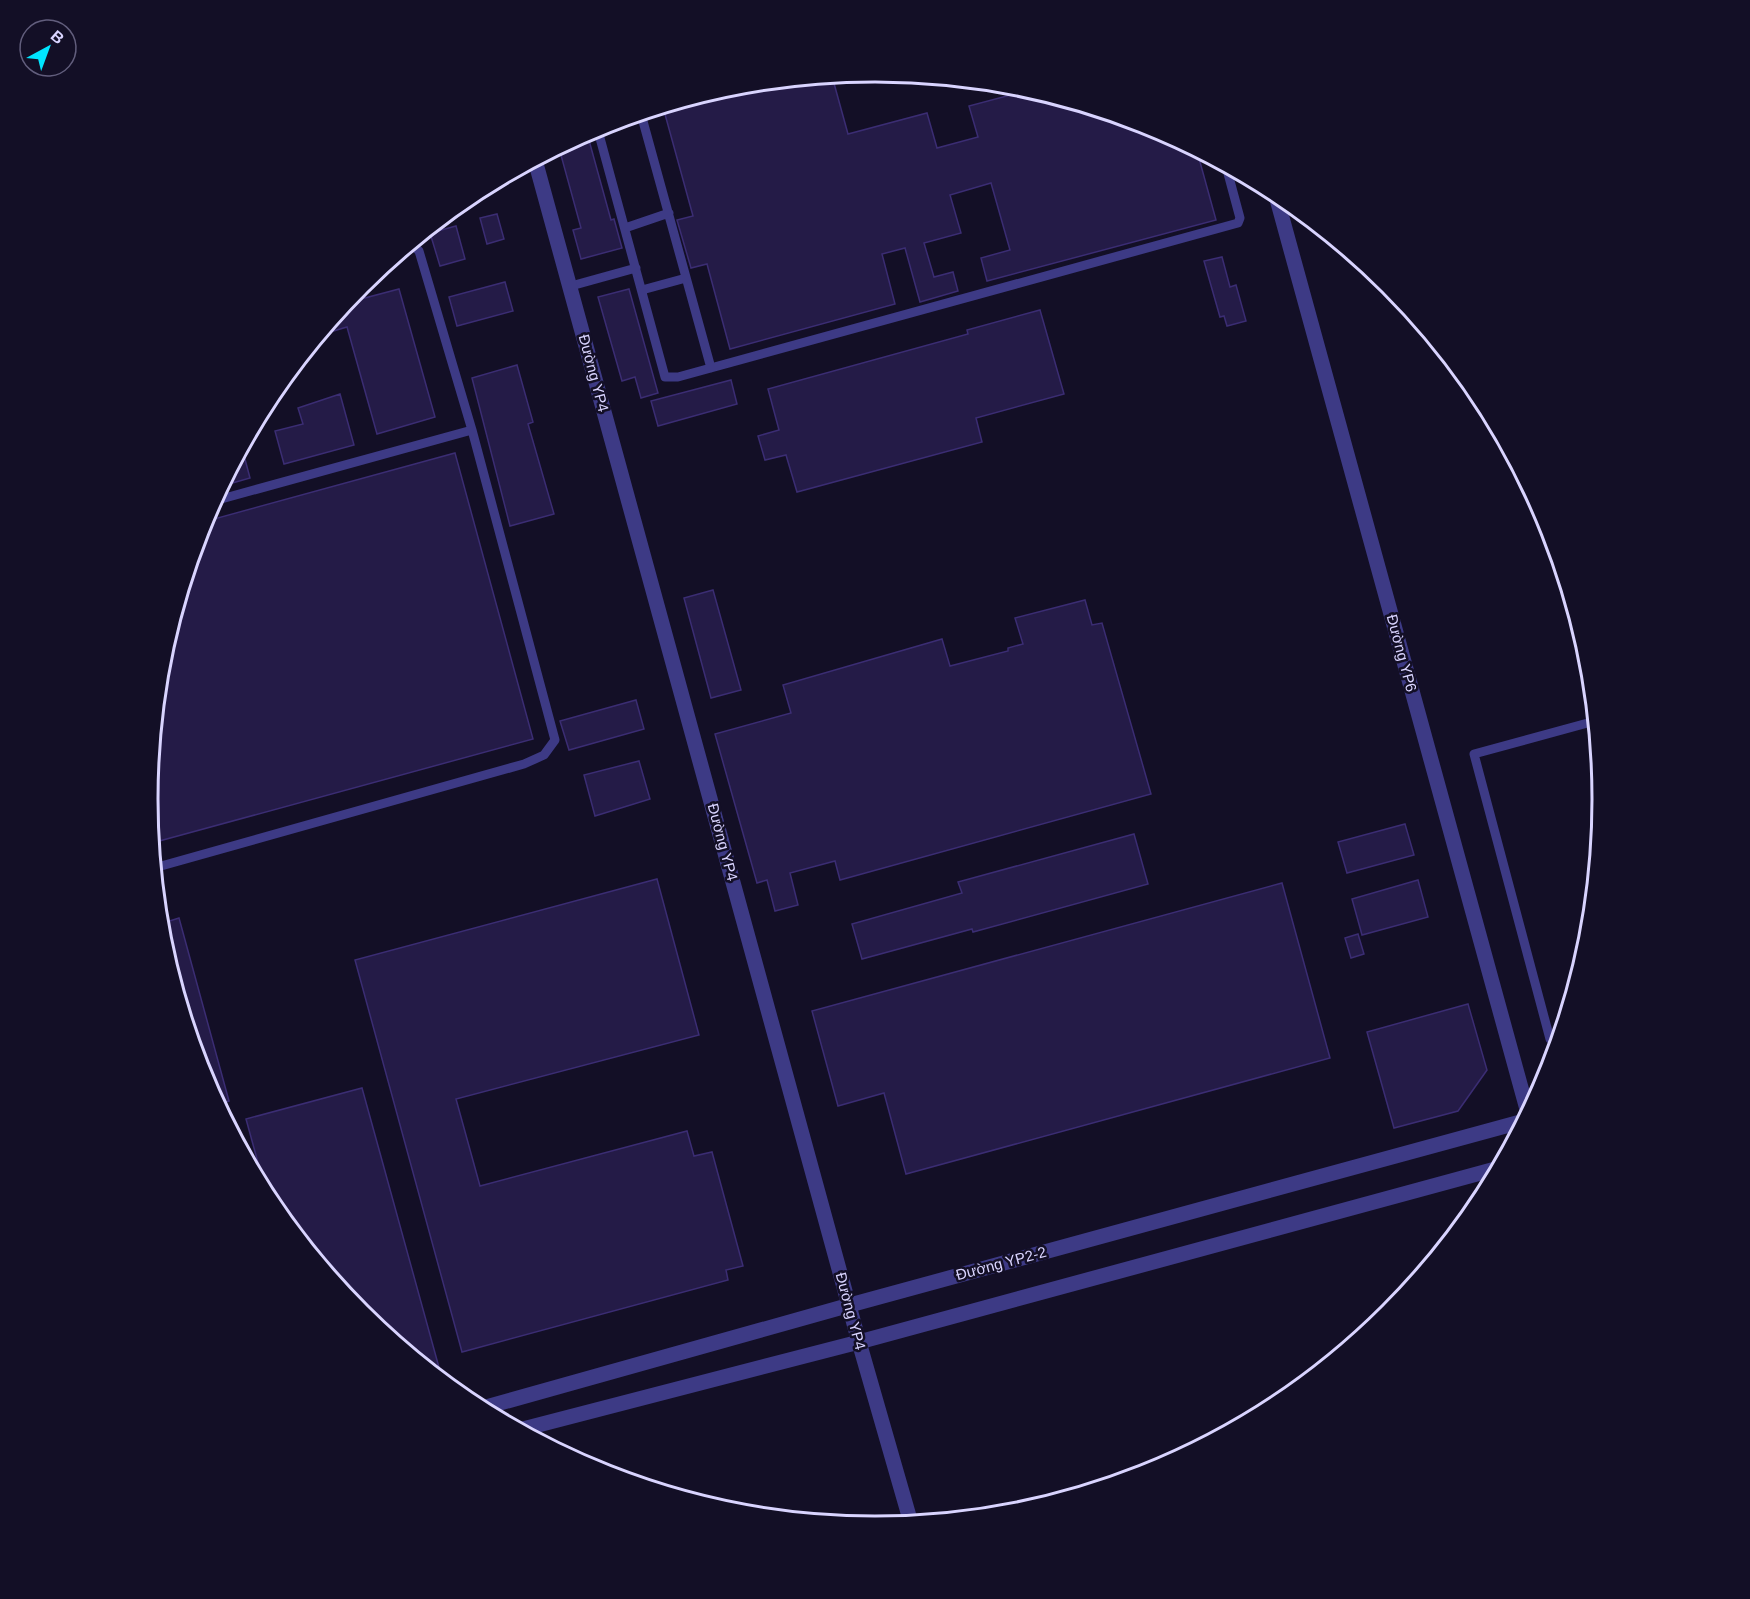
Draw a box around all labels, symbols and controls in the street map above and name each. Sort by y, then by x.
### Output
north arrow [18,18,78,78]
text: B [48,27,67,47]
street label: Đường YP4 [575,332,613,414]
street label: Đường YP6 [1383,612,1421,694]
street label: Đường YP4 [704,801,742,883]
street label: Đường YP2-2 [954,1243,1048,1283]
street label: Đường YP4 [832,1270,870,1352]

